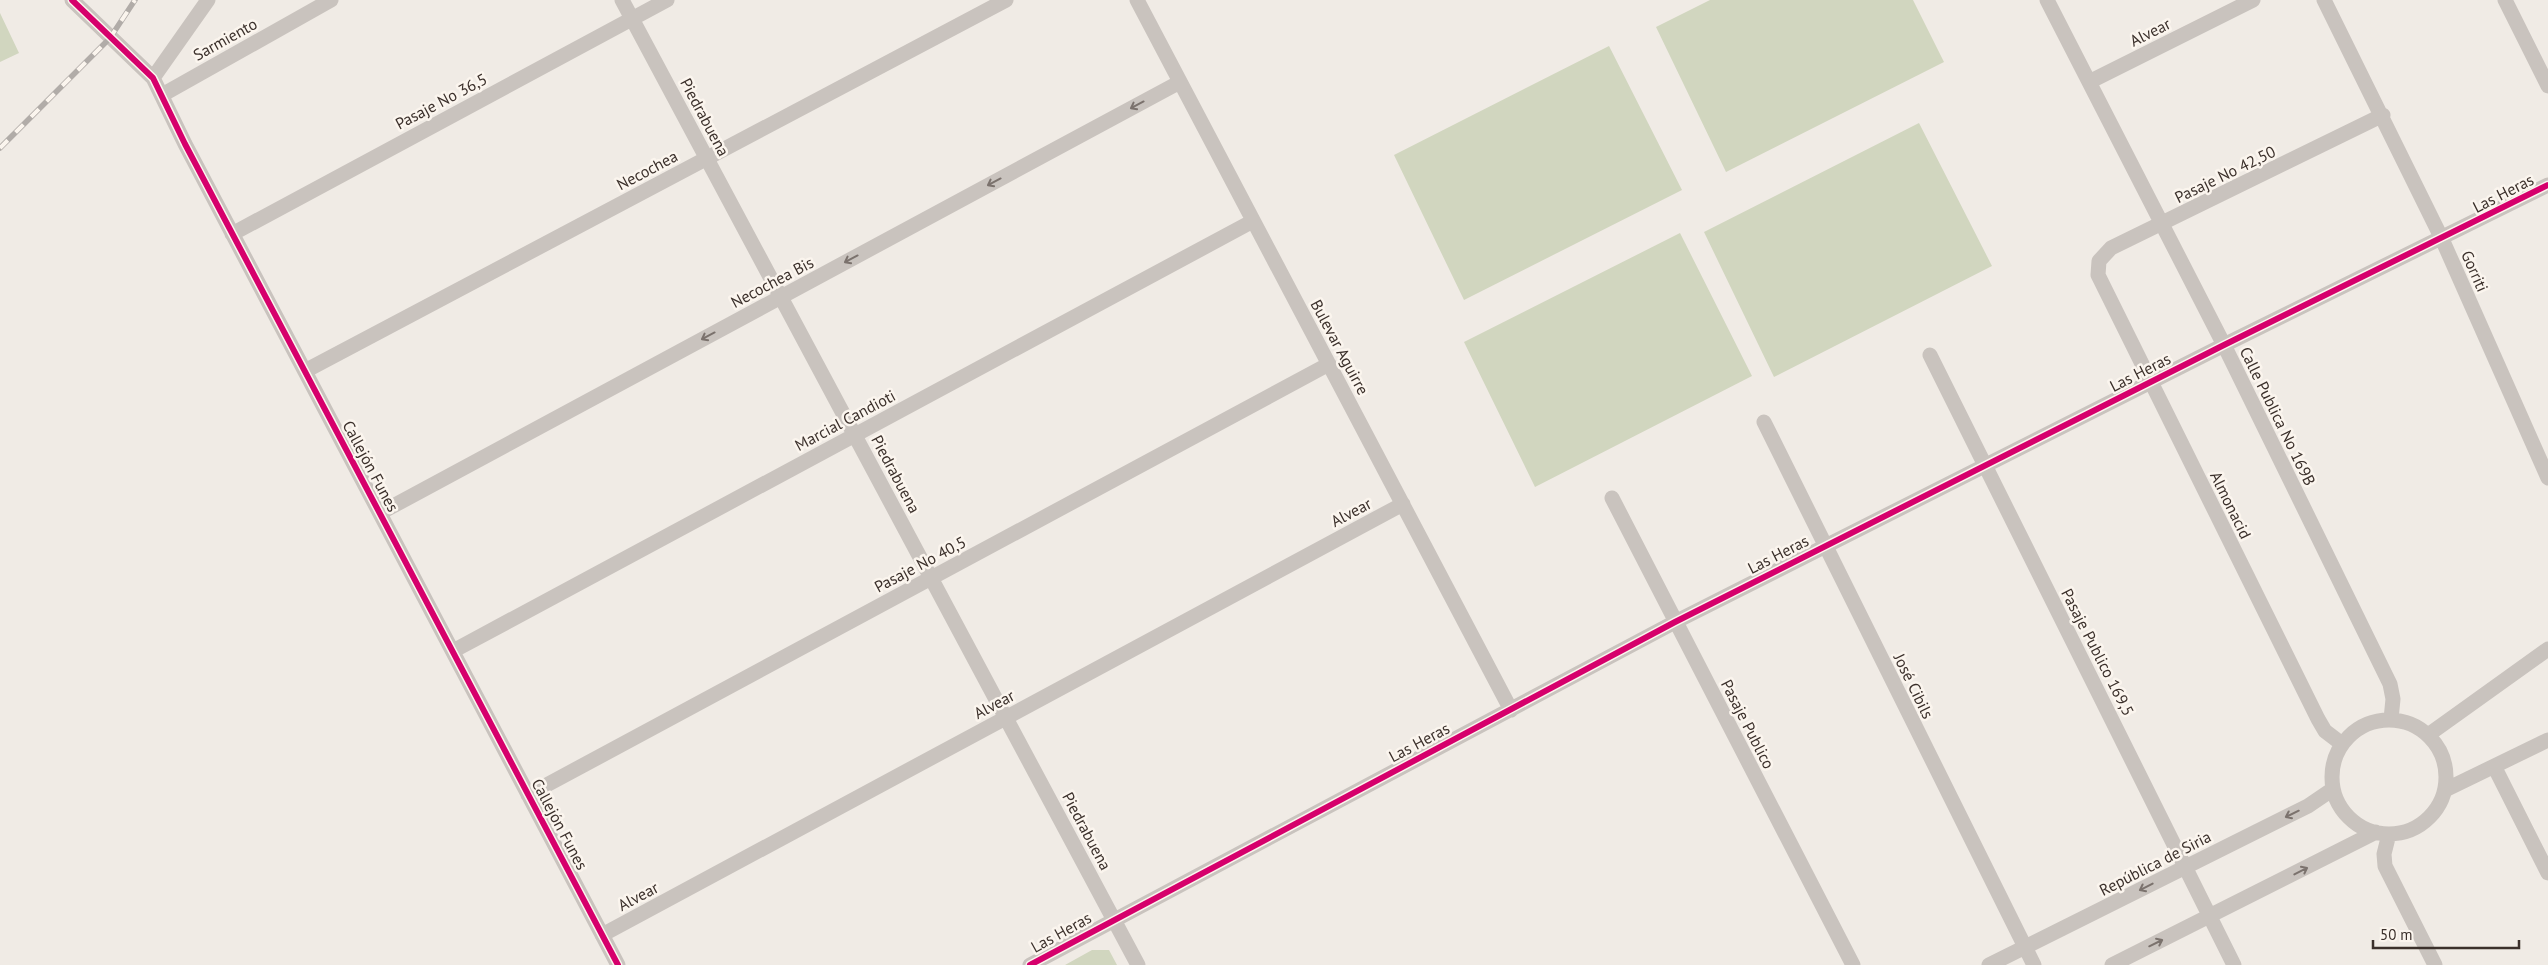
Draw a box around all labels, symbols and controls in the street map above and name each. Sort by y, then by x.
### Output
street label: Sarmiento [190,13,260,65]
street label: Alvear [2126,13,2174,51]
street label: Pasaje No 36,5 [392,68,490,134]
street label: Piedrabuena [676,75,734,159]
one-way arrow [1130,101,1145,110]
street label: Pasaje No 42,50 [2171,141,2279,207]
street label: Necochea [613,146,681,194]
street label: Las Heras [2469,169,2537,217]
one-way arrow [987,178,1002,187]
street label: Gorriti [2457,247,2493,295]
street label: Necochea Bis [727,252,817,312]
one-way arrow [844,255,859,264]
street label: Bulevar Aguirre [1307,296,1373,398]
one-way arrow [701,332,716,341]
street label: Calle Publica No 169B [2236,343,2320,489]
street label: Las Heras [2106,348,2174,396]
street label: Marcial Candioti [791,385,899,455]
street label: Callejón Funes [339,417,404,515]
street label: Piedrabuena [867,432,925,516]
street label: Almonacid [2206,468,2256,542]
street label: Alvear [1327,493,1375,531]
street label: Las Heras [1744,530,1812,578]
street label: Pasaje No 40,5 [871,531,969,597]
street label: Pasaje Publico 169,5 [2057,585,2139,719]
street label: José Cibils [1889,649,1938,722]
street label: Pasaje Publico [1717,676,1779,772]
street label: Alvear [970,685,1018,723]
street label: Las Heras [1385,718,1453,766]
street label: Callejón Funes [528,775,593,873]
street label: Piedrabuena [1058,789,1116,873]
one-way arrow [2285,810,2300,819]
street label: República de Siria [2096,826,2214,900]
one-way arrow [2294,866,2309,876]
street label: Alvear [614,877,662,915]
one-way arrow [2139,883,2154,892]
street label: Las Heras [1027,907,1095,957]
scale bar [2373,918,2519,950]
text: 50 m [2380,925,2413,944]
one-way arrow [2148,938,2163,948]

